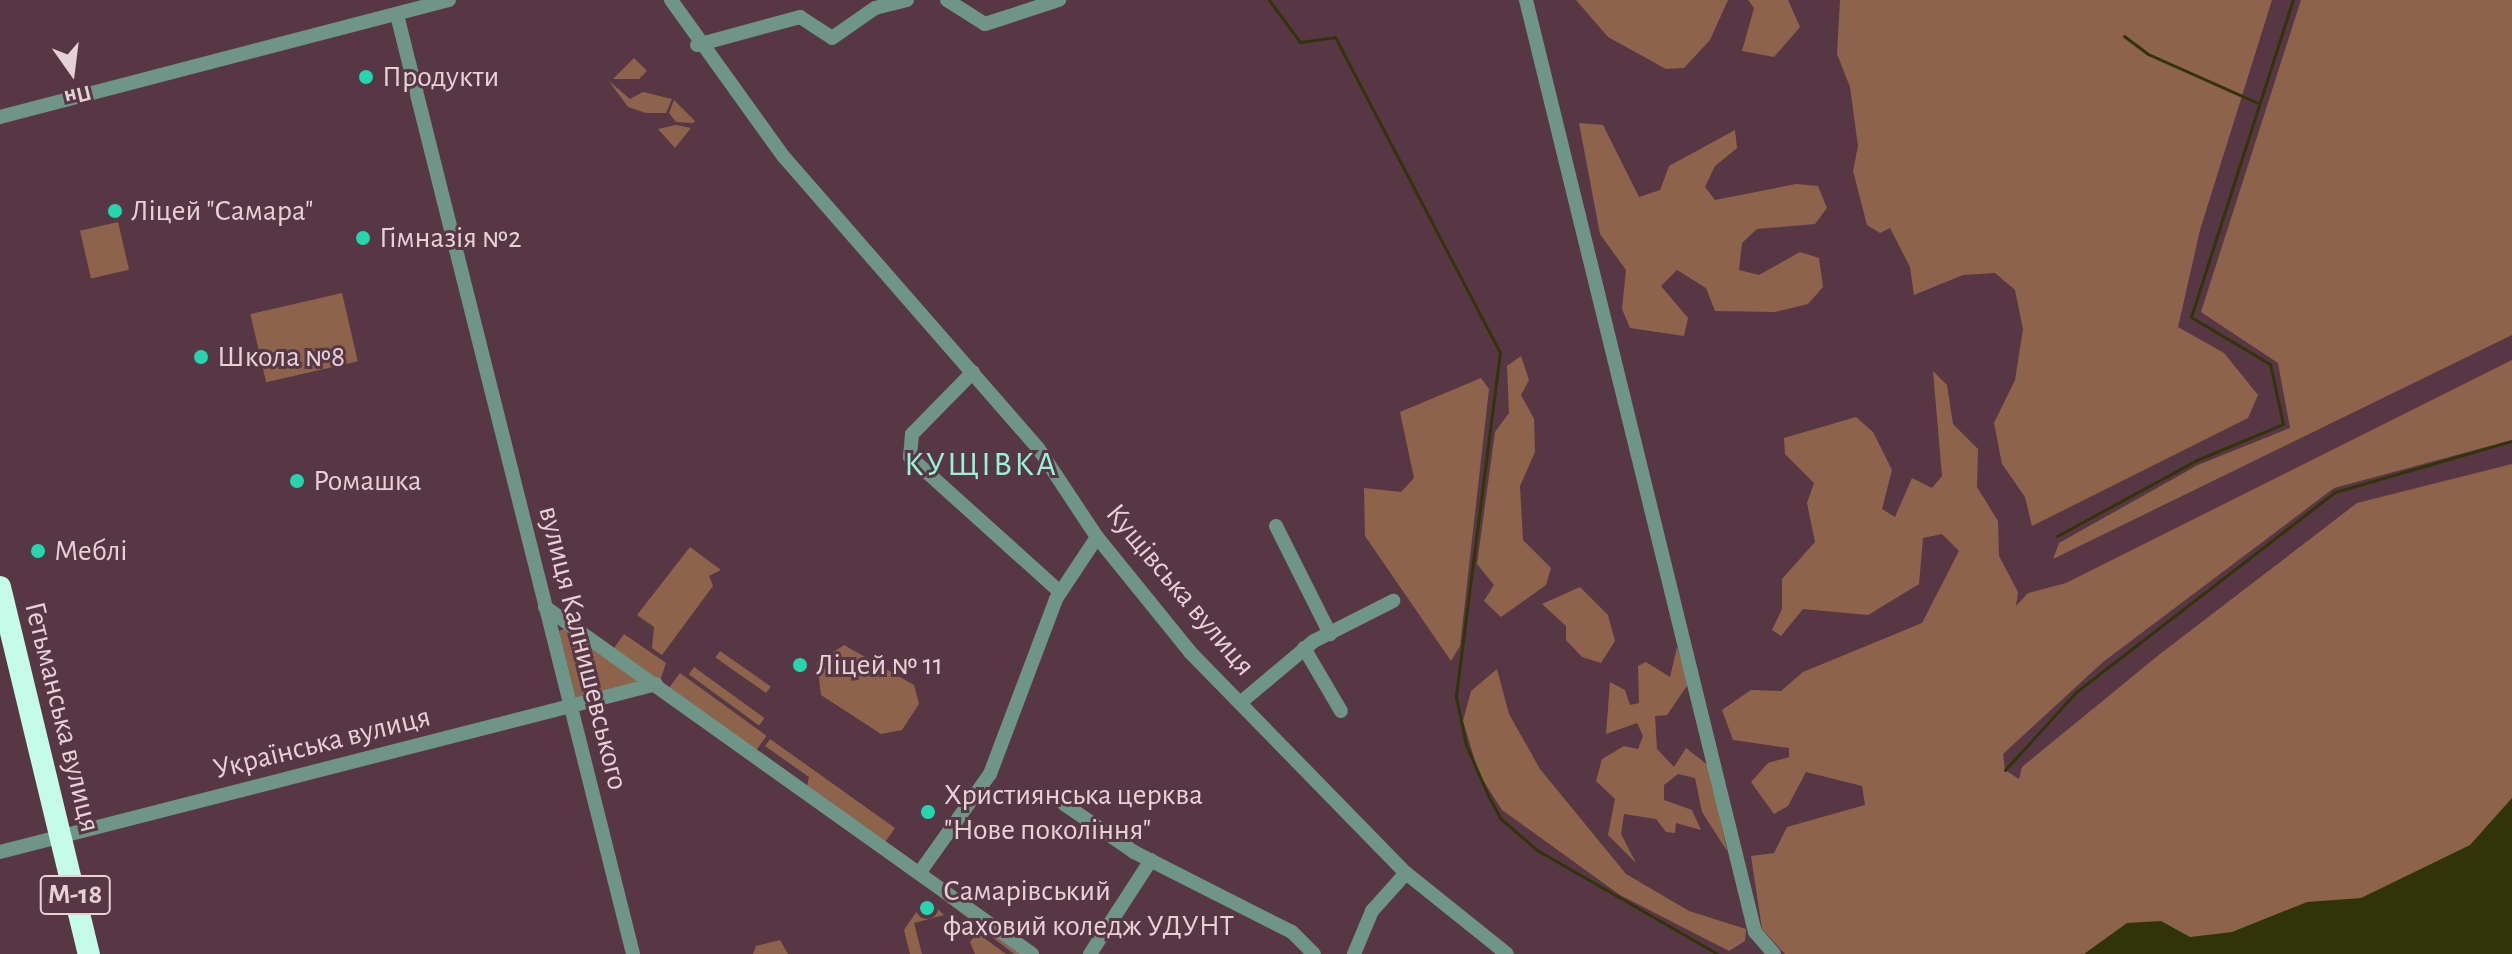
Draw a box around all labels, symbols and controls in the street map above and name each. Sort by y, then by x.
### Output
north arrow [32,32,112,112]
place label: Продукти [382,59,499,95]
marker: Продукти [357,68,375,86]
text: Пн [62,81,93,109]
place label: Ліцей "Самара" [131,193,313,229]
marker: Ліцей "Самара" [106,202,124,220]
place label: Гімназія №2 [379,220,522,256]
marker: Гімназія №2 [354,229,372,247]
place label: Школа №8 [217,339,345,375]
marker: Школа №8 [192,348,210,366]
district label: КУЩІВКА [904,446,1058,486]
place label: Ромашка [313,463,422,499]
marker: Ромашка [288,472,306,490]
street label: Кущівська вулиця [1098,497,1262,683]
street label: вулиця Калнишевського [530,502,636,794]
place label: Меблі [54,533,127,569]
marker: Меблі [29,542,47,560]
street label: Гетьманська вулиця [16,598,108,836]
place label: Ліцей № 11 [816,647,943,683]
marker: Ліцей № 11 [791,656,809,674]
street label: Українська вулиця [210,699,434,787]
place label: Християнська церква "Нове покоління" [944,777,1203,848]
marker: Християнська церква "Нове покоління" [919,803,937,821]
road number: М-18 [39,871,111,919]
place label: Самарівський фаховий коледж УДУНТ [943,873,1234,944]
marker: Самарівський фаховий коледж УДУНТ [918,899,936,917]

